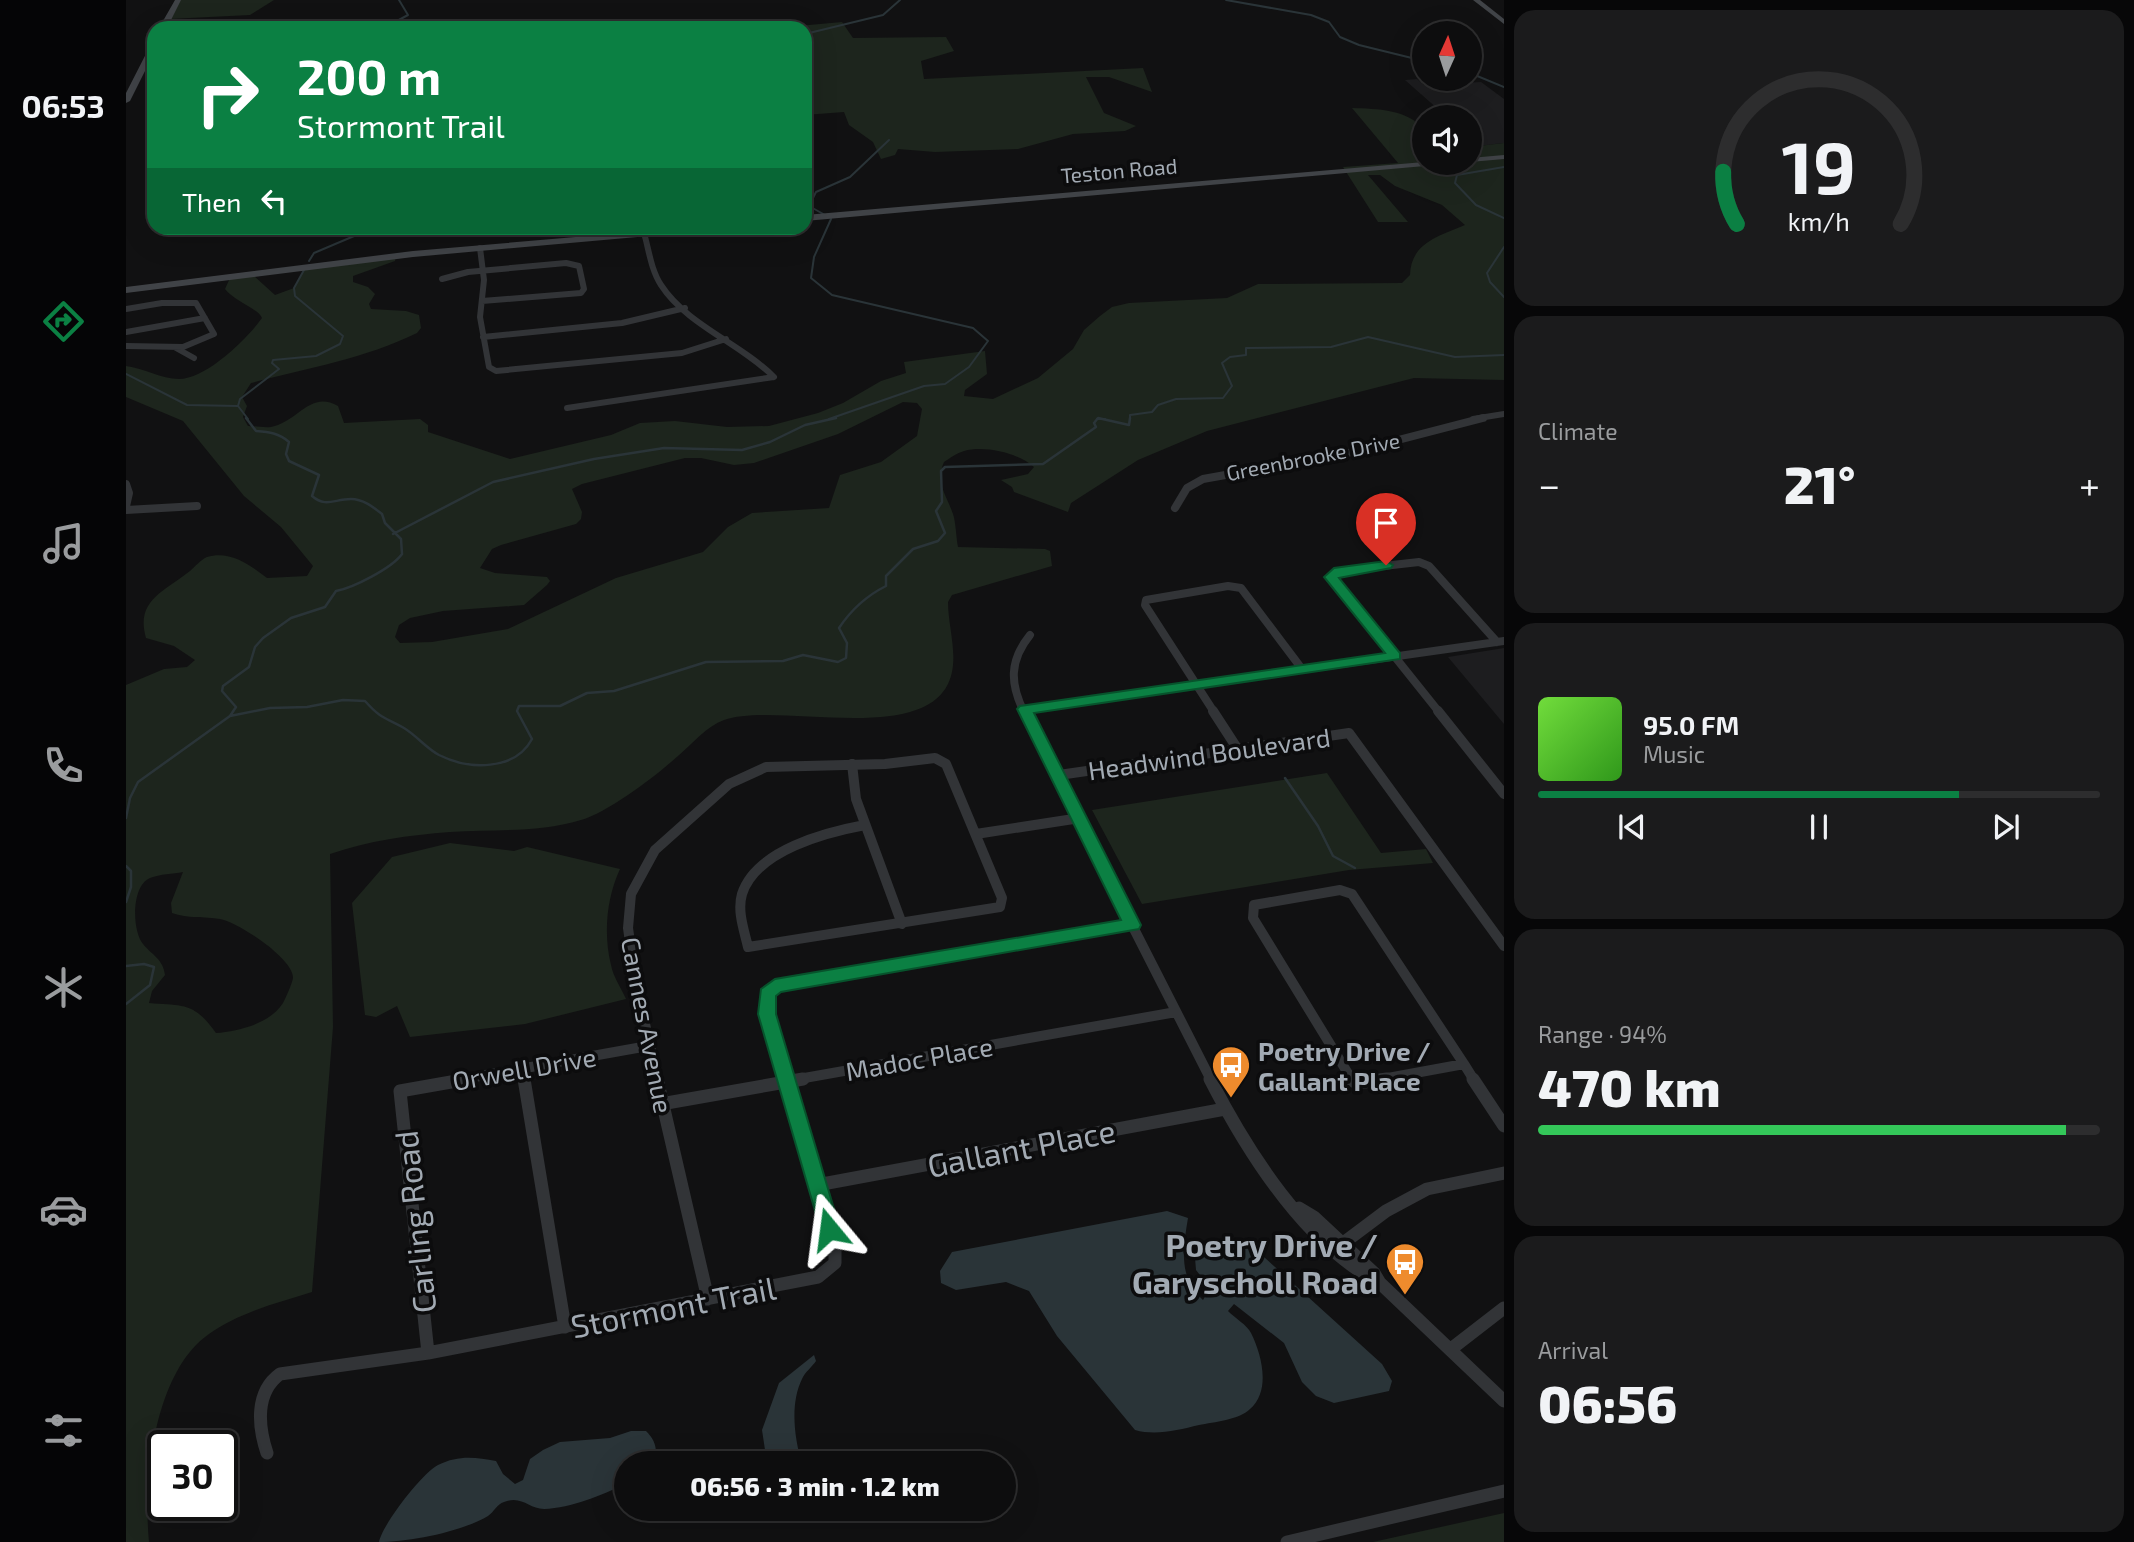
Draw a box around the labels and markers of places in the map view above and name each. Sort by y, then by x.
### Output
pin [1356,493,1416,565]
place label: Poetry Drive / Gallant Place [1258,1035,1431,1096]
bus stop icon: Poetry Drive / Gallant Place [1210,1044,1252,1099]
place label: Poetry Drive / Garyscholl Road [1132,1225,1378,1301]
bus stop icon: Poetry Drive / Garyscholl Road [1384,1241,1426,1296]

